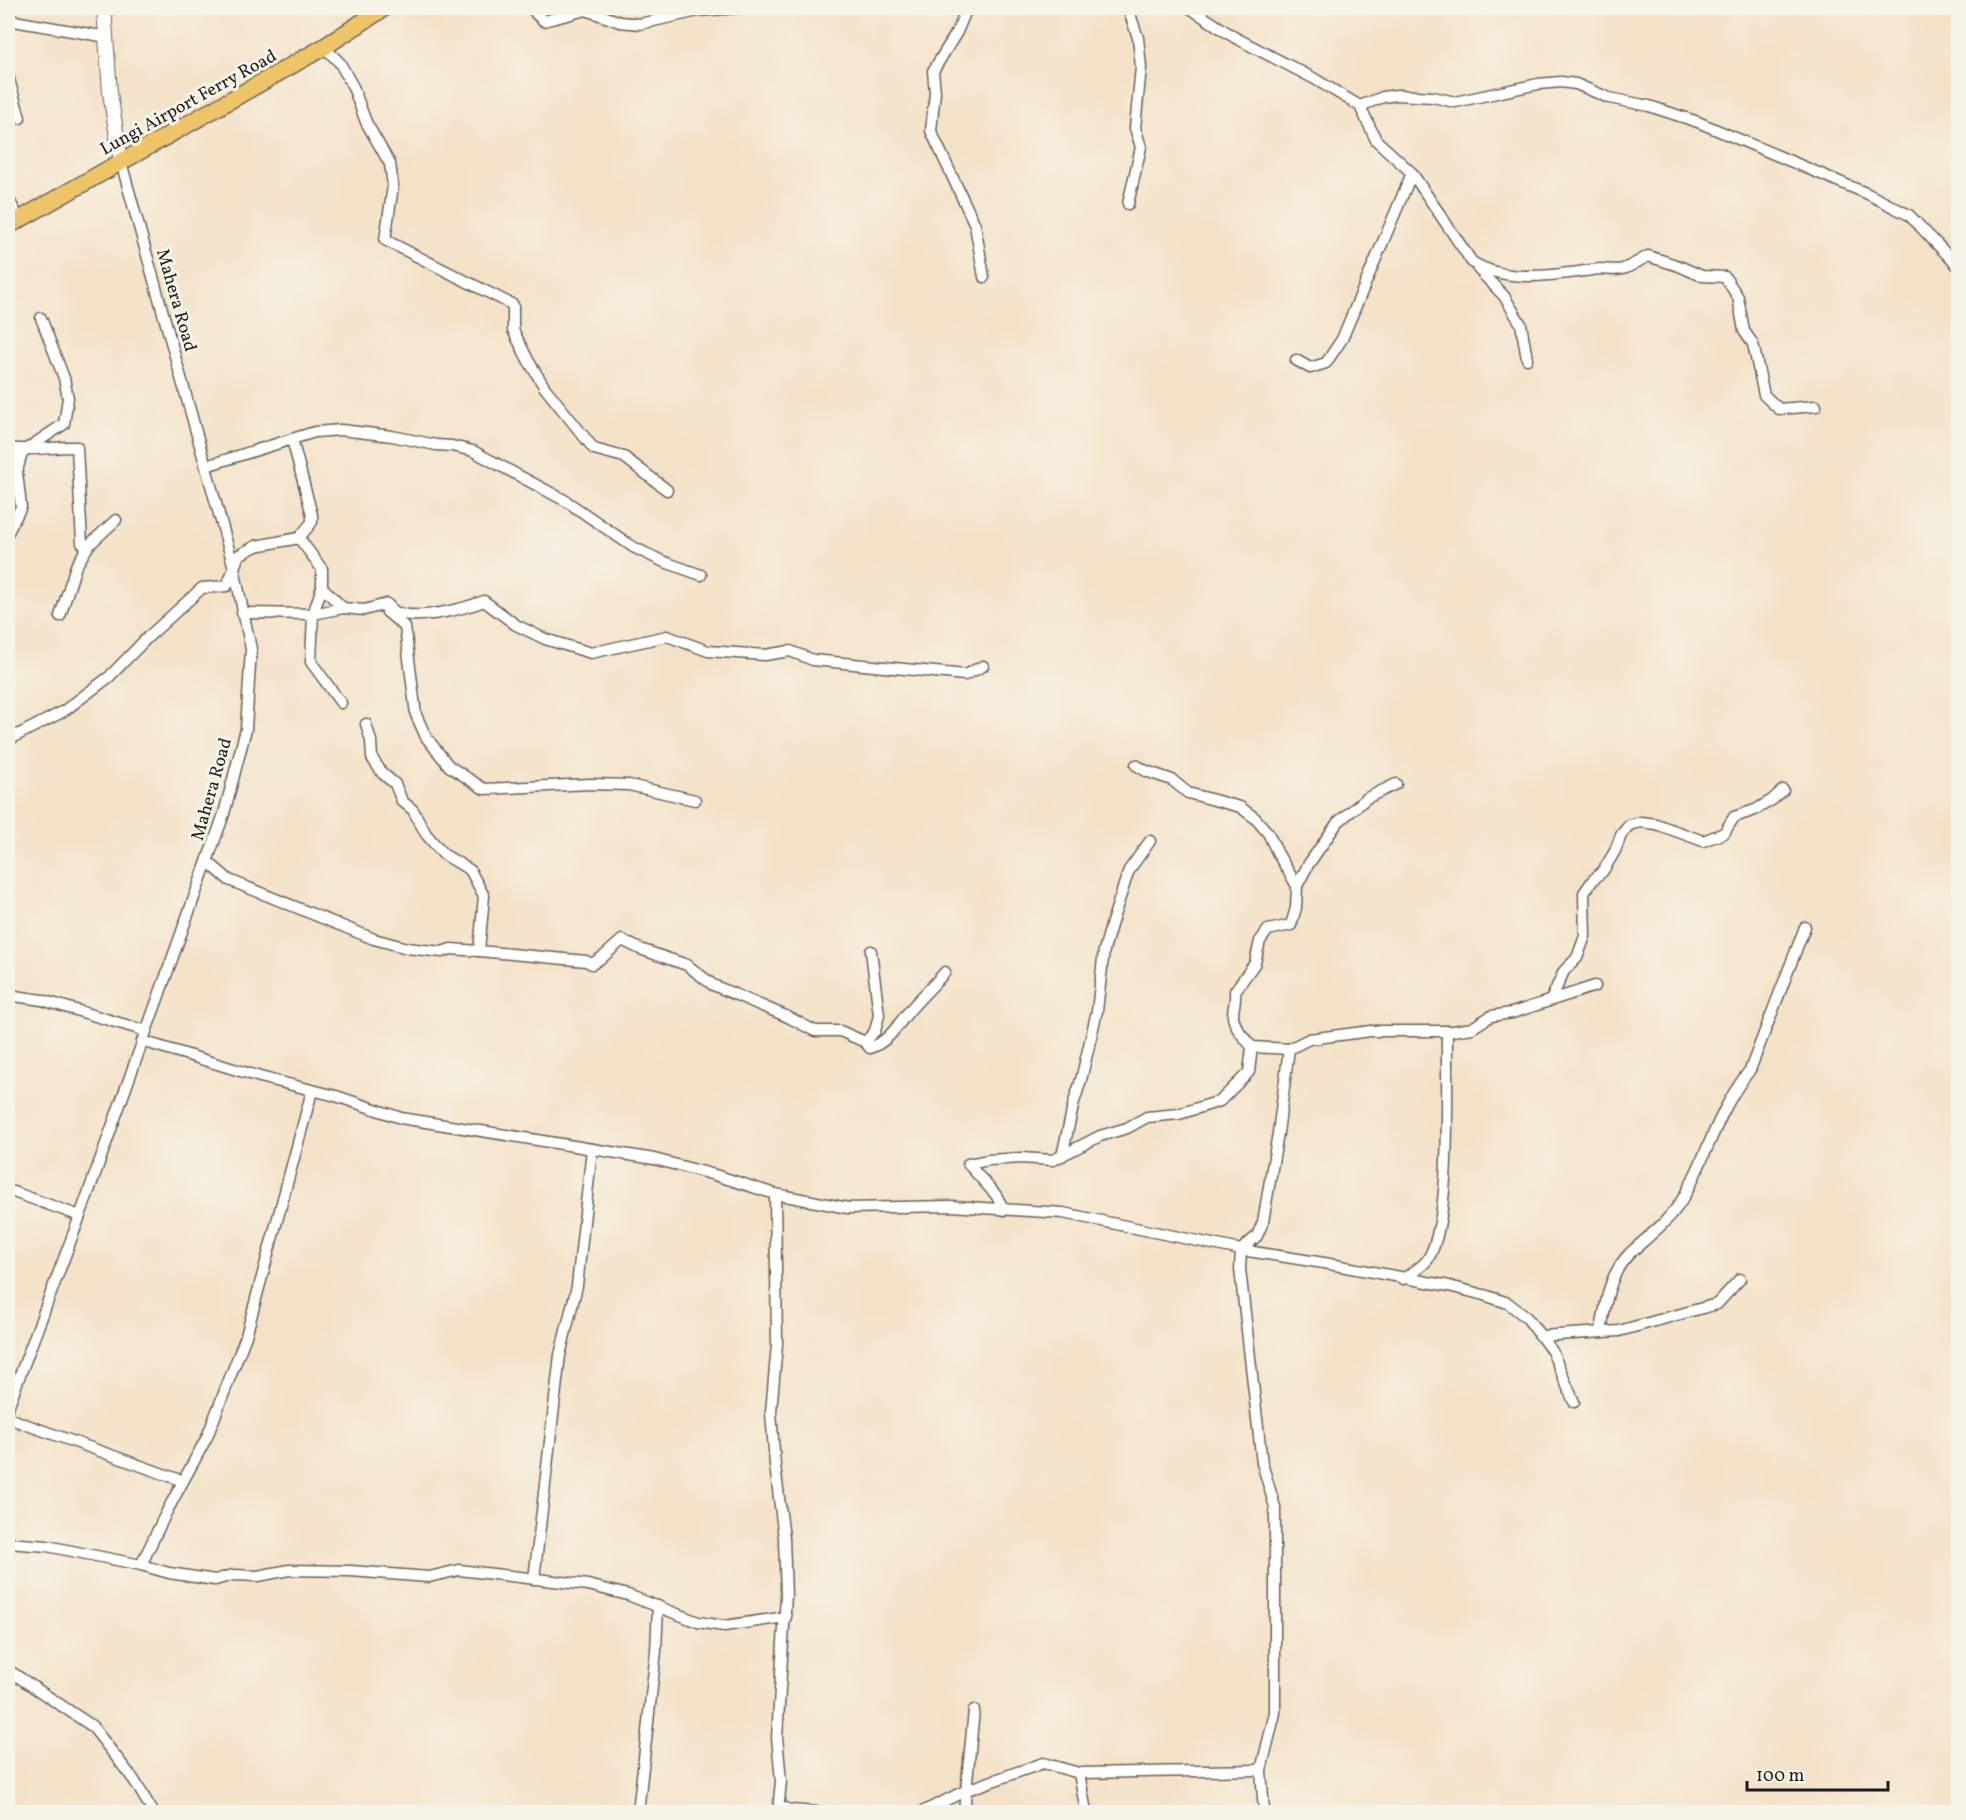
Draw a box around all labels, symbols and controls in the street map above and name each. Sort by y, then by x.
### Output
street label: Lungi Airport Ferry Road [96,44,282,162]
street label: Mahera Road [149,246,202,355]
street label: Mahera Road [186,735,239,844]
scale bar [1747,1754,1888,1792]
text: 100 m [1756,1764,1805,1789]

